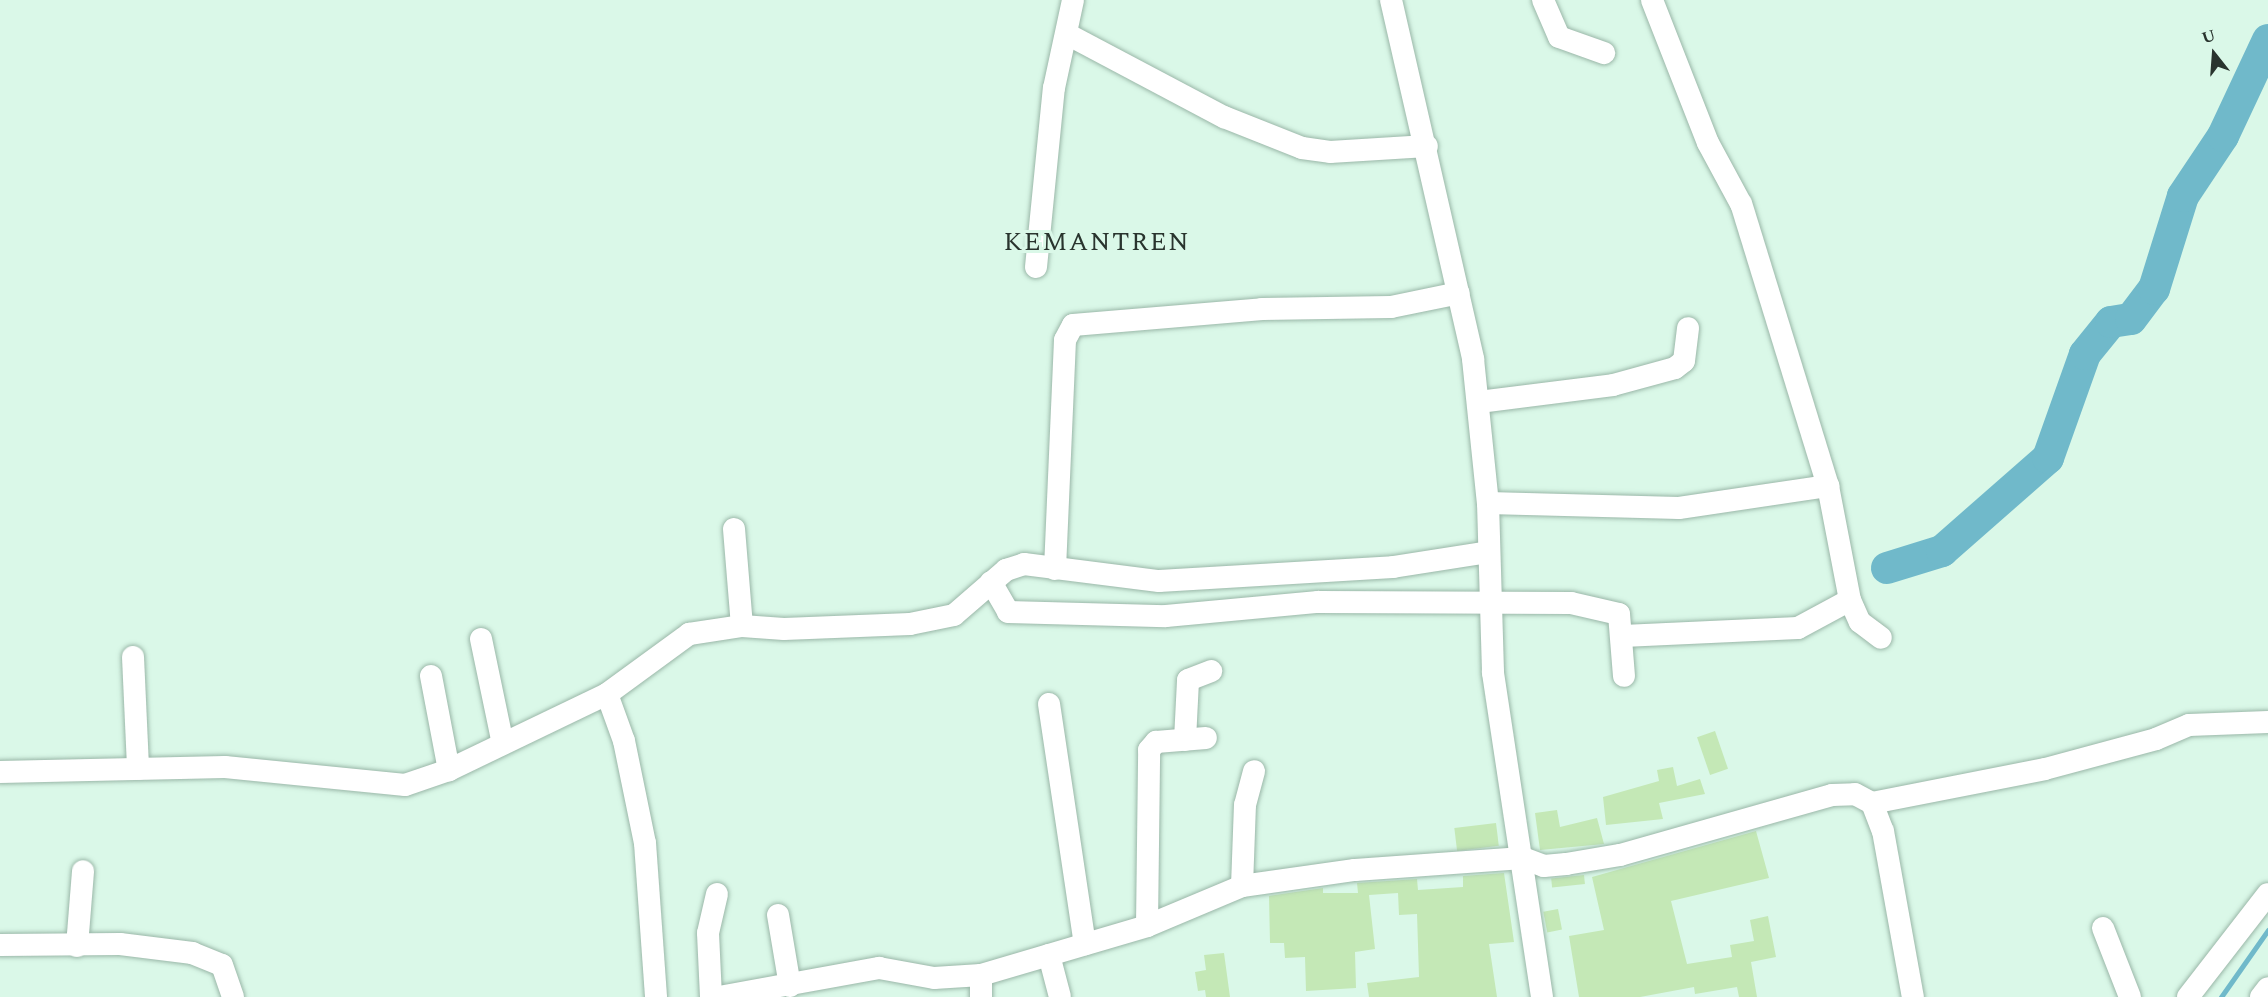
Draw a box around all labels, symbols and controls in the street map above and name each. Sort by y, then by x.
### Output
text: U [2199,23,2219,50]
north arrow [2184,24,2244,84]
district label: KEMANTREN [1004,227,1190,259]

